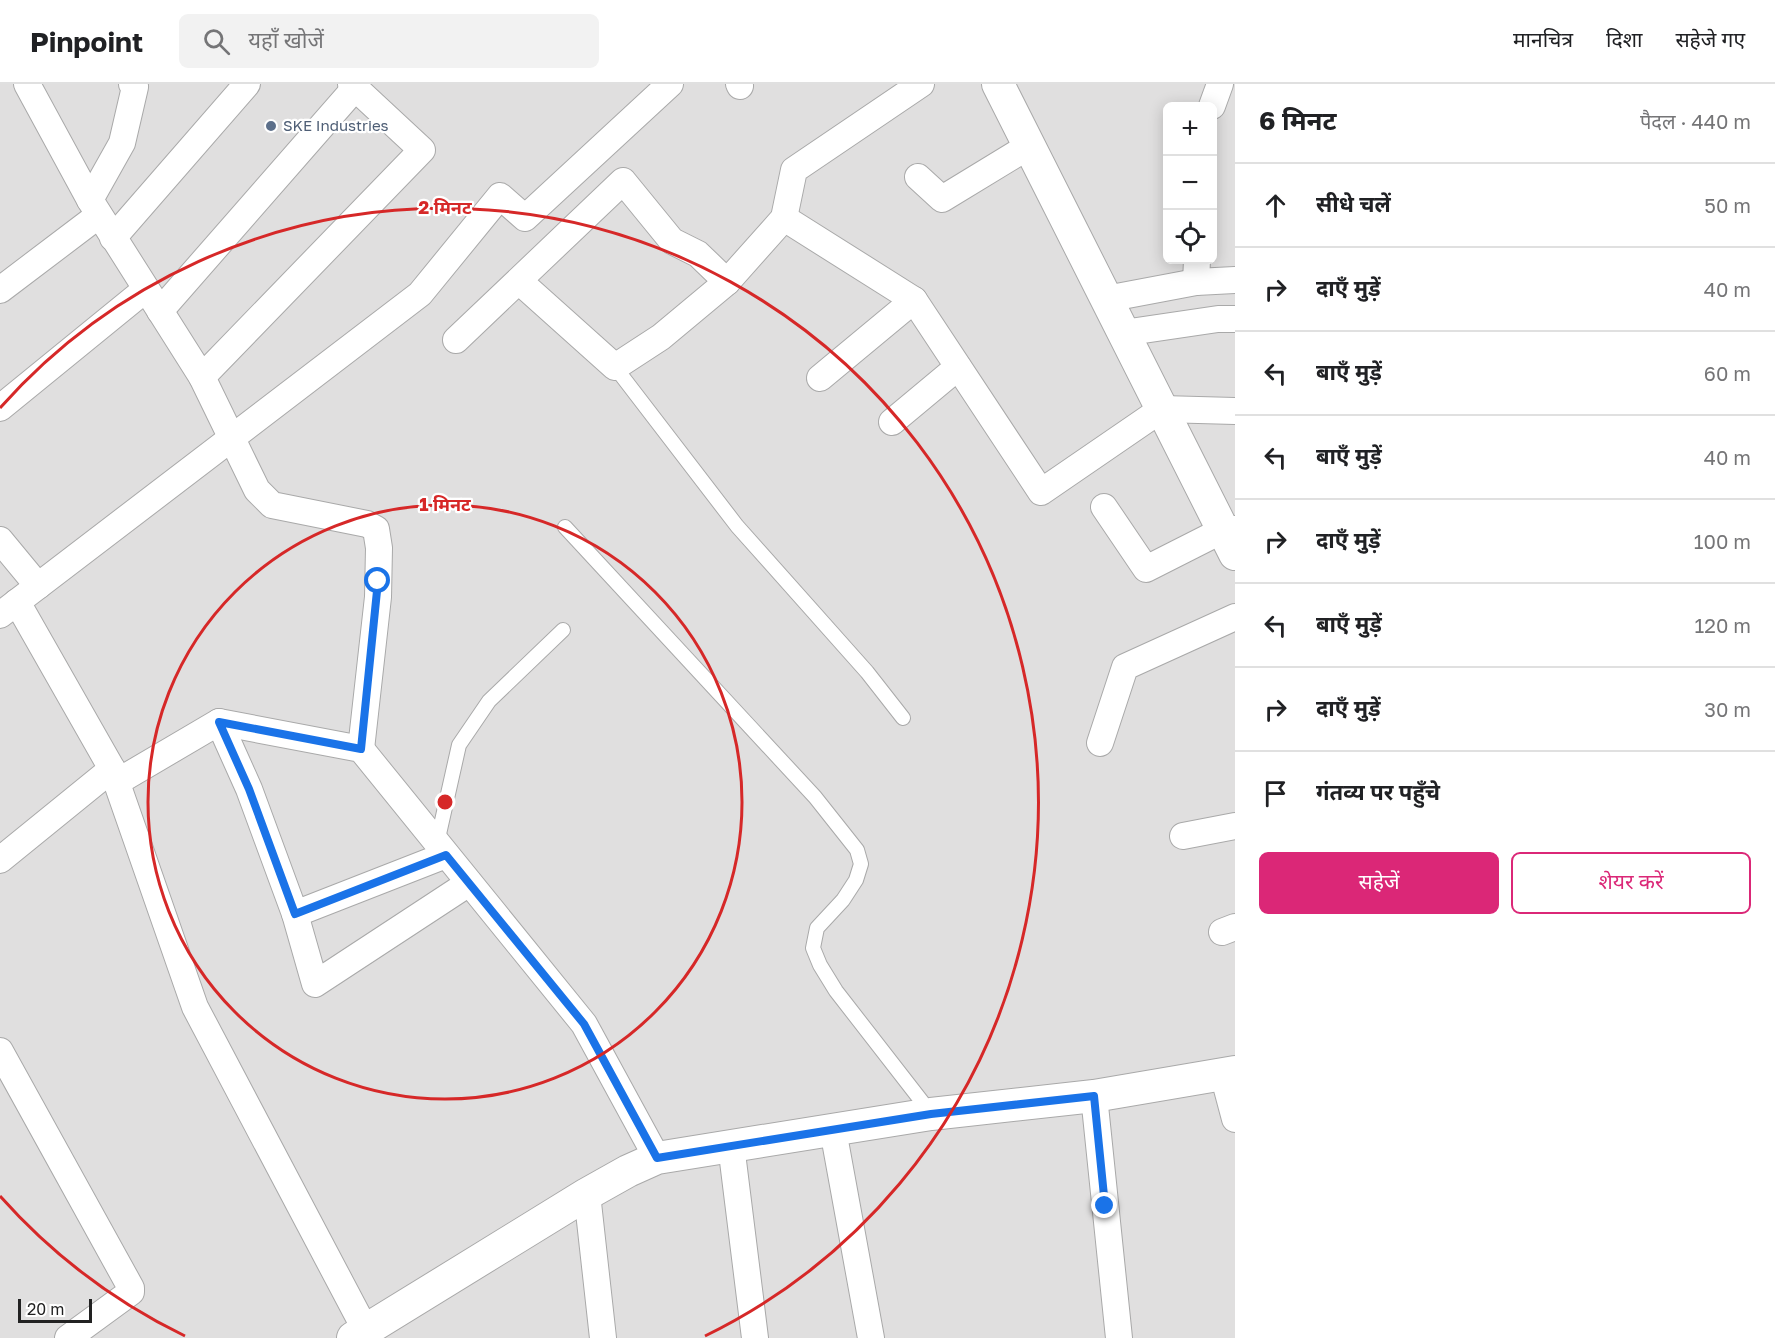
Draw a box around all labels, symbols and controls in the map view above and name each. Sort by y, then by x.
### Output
search box [179,14,599,68]
text: Pinpoint [30,25,143,58]
icon: search [200,25,233,58]
text: यहाँ खोजें [248,26,324,53]
text: मानचित्र [1513,26,1573,52]
text: दिशा [1606,26,1642,52]
text: सहेजे गए [1675,26,1745,52]
map controls [1163,102,1217,264]
button: + [1163,102,1217,156]
text: 6 मिनट [1259,105,1337,136]
text: पैदल · 440 m [1640,109,1751,133]
place label: SKE Industries [283,116,389,134]
marker: SKE Industries [264,119,278,133]
button: − [1163,156,1217,210]
icon: ahead [1259,189,1292,222]
text: सीधे चलें [1316,190,1391,217]
text: 50 m [1704,193,1751,217]
text: 2 मिनट [418,196,472,218]
button: locate [1163,210,1217,264]
icon: right [1259,273,1292,306]
text: दाएँ मुड़ें [1316,274,1381,301]
text: 40 m [1704,277,1751,301]
icon: left [1259,357,1292,390]
text: बाएँ मुड़ें [1316,358,1382,385]
text: 60 m [1704,361,1751,385]
icon: left [1259,441,1292,474]
text: बाएँ मुड़ें [1316,442,1382,469]
text: 40 m [1704,445,1751,469]
text: 1 मिनट [419,493,471,515]
icon: right [1259,525,1292,558]
text: दाएँ मुड़ें [1316,526,1381,553]
text: 100 m [1694,529,1751,553]
route start [364,567,390,593]
icon: left [1259,609,1292,642]
text: बाएँ मुड़ें [1316,610,1382,637]
text: 120 m [1695,613,1751,637]
icon: right [1259,693,1292,726]
text: दाएँ मुड़ें [1316,694,1381,721]
text: 30 m [1704,697,1751,721]
icon: arrive [1259,777,1292,810]
text: गंतव्य पर पहुँचे [1316,778,1440,805]
centre of rings [435,792,455,812]
button: सहेजें [1259,852,1499,914]
button: शेयर करें [1511,852,1751,914]
route end [1091,1192,1117,1218]
scale bar [18,1296,92,1324]
text: 20 m [27,1299,64,1319]

